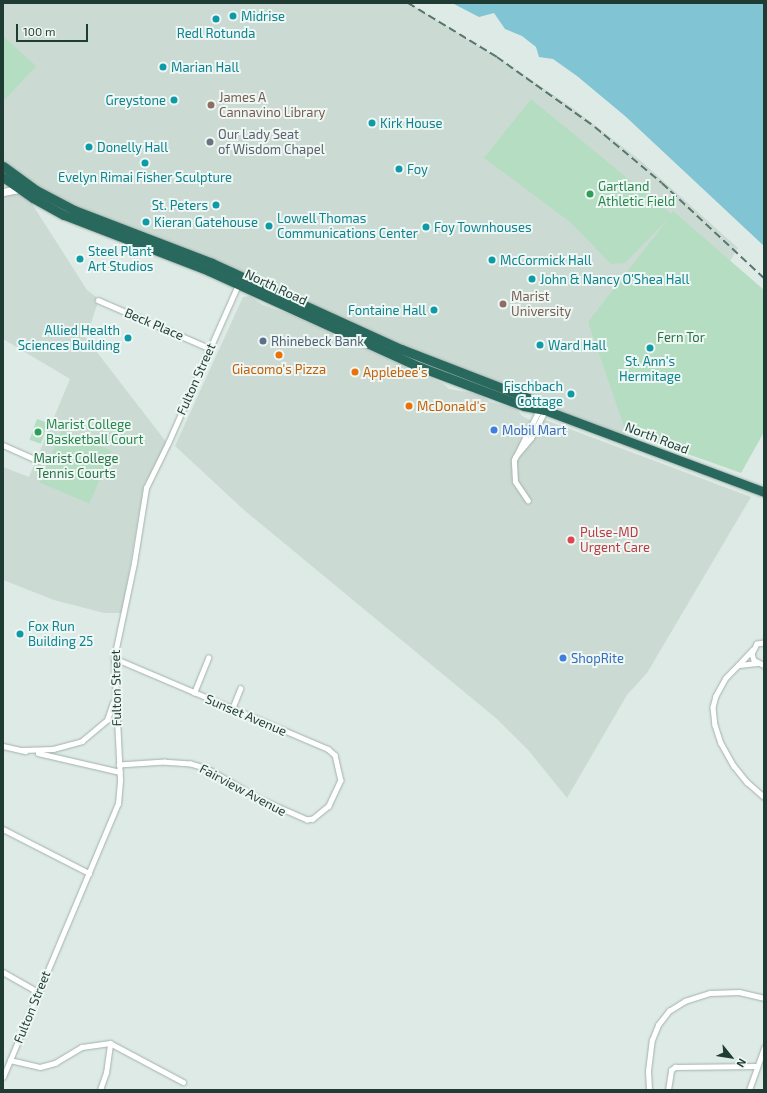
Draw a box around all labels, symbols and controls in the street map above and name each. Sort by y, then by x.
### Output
place label: Midrise [241,8,285,24]
marker: Midrise [228,11,238,21]
marker: Redl Rotunda [211,14,221,24]
scale bar [18,16,90,42]
text: 100 m [23,24,55,38]
place label: Redl Rotunda [176,25,256,41]
place label: Marian Hall [171,59,239,75]
marker: Marian Hall [158,62,168,72]
place label: James A Cannavino Library [219,90,325,121]
place label: Greystone [105,92,166,108]
marker: Greystone [169,95,179,105]
marker: James A Cannavino Library [206,100,216,110]
place label: Kirk House [380,115,443,131]
marker: Kirk House [367,118,377,128]
place label: Our Lady Seat of Wisdom Chapel [218,127,325,158]
marker: Our Lady Seat of Wisdom Chapel [205,137,215,147]
place label: Donelly Hall [97,139,168,155]
marker: Donelly Hall [84,142,94,152]
marker: Evelyn Rimai Fisher Sculpture [140,158,150,168]
place label: Foy [407,161,428,177]
marker: Foy [394,164,404,174]
place label: Evelyn Rimai Fisher Sculpture [58,169,232,185]
place label: Gartland Athletic Field [598,179,675,210]
marker: Gartland Athletic Field [585,189,595,199]
place label: St. Peters [152,197,208,213]
marker: St. Peters [211,200,221,210]
place label: Lowell Thomas Communications Center [277,211,418,242]
place label: Kieran Gatehouse [154,214,258,230]
marker: Kieran Gatehouse [141,217,151,227]
place label: Foy Townhouses [434,219,532,235]
marker: Lowell Thomas Communications Center [264,221,274,231]
marker: Foy Townhouses [421,222,431,232]
place label: Steel Plant Art Studios [88,244,153,275]
place label: McCormick Hall [500,252,592,268]
marker: Steel Plant Art Studios [75,254,85,264]
marker: McCormick Hall [487,255,497,265]
street label: North Road [242,266,310,308]
place label: John & Nancy O'Shea Hall [540,271,690,287]
marker: John & Nancy O'Shea Hall [527,274,537,284]
place label: Marist University [511,289,571,320]
marker: Marist University [498,299,508,309]
place label: Fontaine Hall [348,302,426,318]
street label: Beck Place [122,305,186,343]
marker: Fontaine Hall [429,305,439,315]
place label: Allied Health Sciences Building [18,323,120,354]
park label: Fern Tor [657,329,705,345]
marker: Allied Health Sciences Building [123,333,133,343]
place label: Rhinebeck Bank [271,333,364,349]
marker: Rhinebeck Bank [258,336,268,346]
place label: Ward Hall [548,337,606,353]
marker: Ward Hall [535,340,545,350]
street label: Fulton Street [173,341,219,417]
marker: St. Ann's Hermitage [645,343,655,353]
marker: Giacomo's Pizza [274,350,284,360]
place label: St. Ann's Hermitage [619,354,681,385]
place label: Giacomo's Pizza [232,361,326,377]
place label: Applebee's [363,364,428,380]
marker: Applebee's [350,367,360,377]
place label: Fischbach Cottage [504,379,563,410]
marker: Fischbach Cottage [566,389,576,399]
place label: McDonald's [417,398,486,414]
marker: McDonald's [404,401,414,411]
place label: Marist College Basketball Court [46,417,144,448]
street label: North Road [623,419,691,457]
place label: Mobil Mart [502,422,567,438]
marker: Mobil Mart [489,425,499,435]
marker: Marist College Basketball Court [33,427,43,437]
park label: Marist College Tennis Courts [33,451,119,482]
place label: Pulse-MD Urgent Care [580,525,650,556]
marker: Pulse-MD Urgent Care [565,534,577,546]
place label: Fox Run Building 25 [28,619,93,650]
marker: Fox Run Building 25 [15,629,25,639]
street label: Fulton Street [108,649,124,727]
place label: ShopRite [571,650,624,666]
marker: ShopRite [558,653,568,663]
street label: Sunset Avenue [203,691,289,739]
street label: Fairview Avenue [197,760,289,820]
street label: Fulton Street [10,968,54,1046]
north arrow [711,1037,751,1077]
text: N [734,1057,749,1070]

